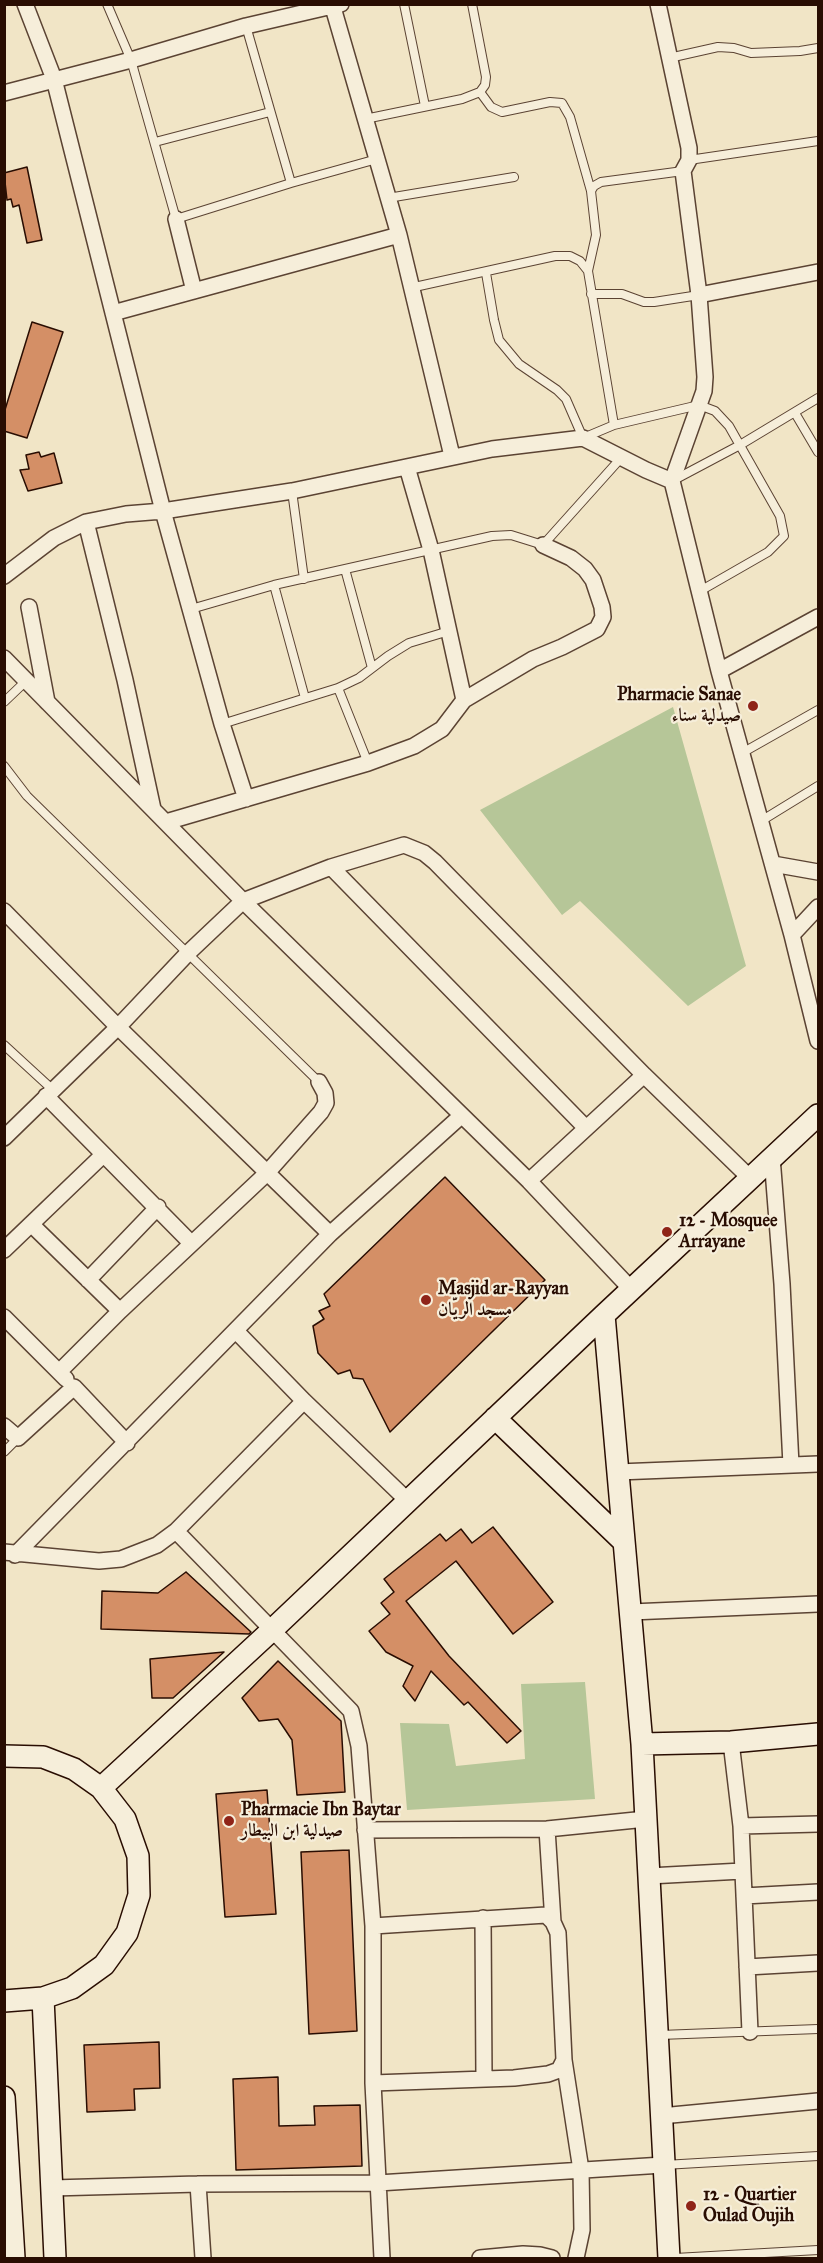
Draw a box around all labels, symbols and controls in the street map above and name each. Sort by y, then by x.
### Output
place label: Pharmacie Sanae صيدلية سناء [617,685,741,728]
marker: Pharmacie Sanae صيدلية سناء [746,699,760,713]
place label: 12 - Mosquee Arrayane [679,1211,777,1254]
marker: 12 - Mosquee Arrayane [660,1225,674,1239]
place label: Masjid ar-Rayyan مسجد الريّان [438,1279,569,1322]
marker: Masjid ar-Rayyan مسجد الريّان [419,1293,433,1307]
place label: Pharmacie Ibn Baytar صيدلية ابن البيطار [241,1800,401,1842]
marker: Pharmacie Ibn Baytar صيدلية ابن البيطار [222,1814,236,1828]
place label: 12 - Quartier Oulad Oujih [703,2185,796,2228]
marker: 12 - Quartier Oulad Oujih [684,2199,698,2213]

